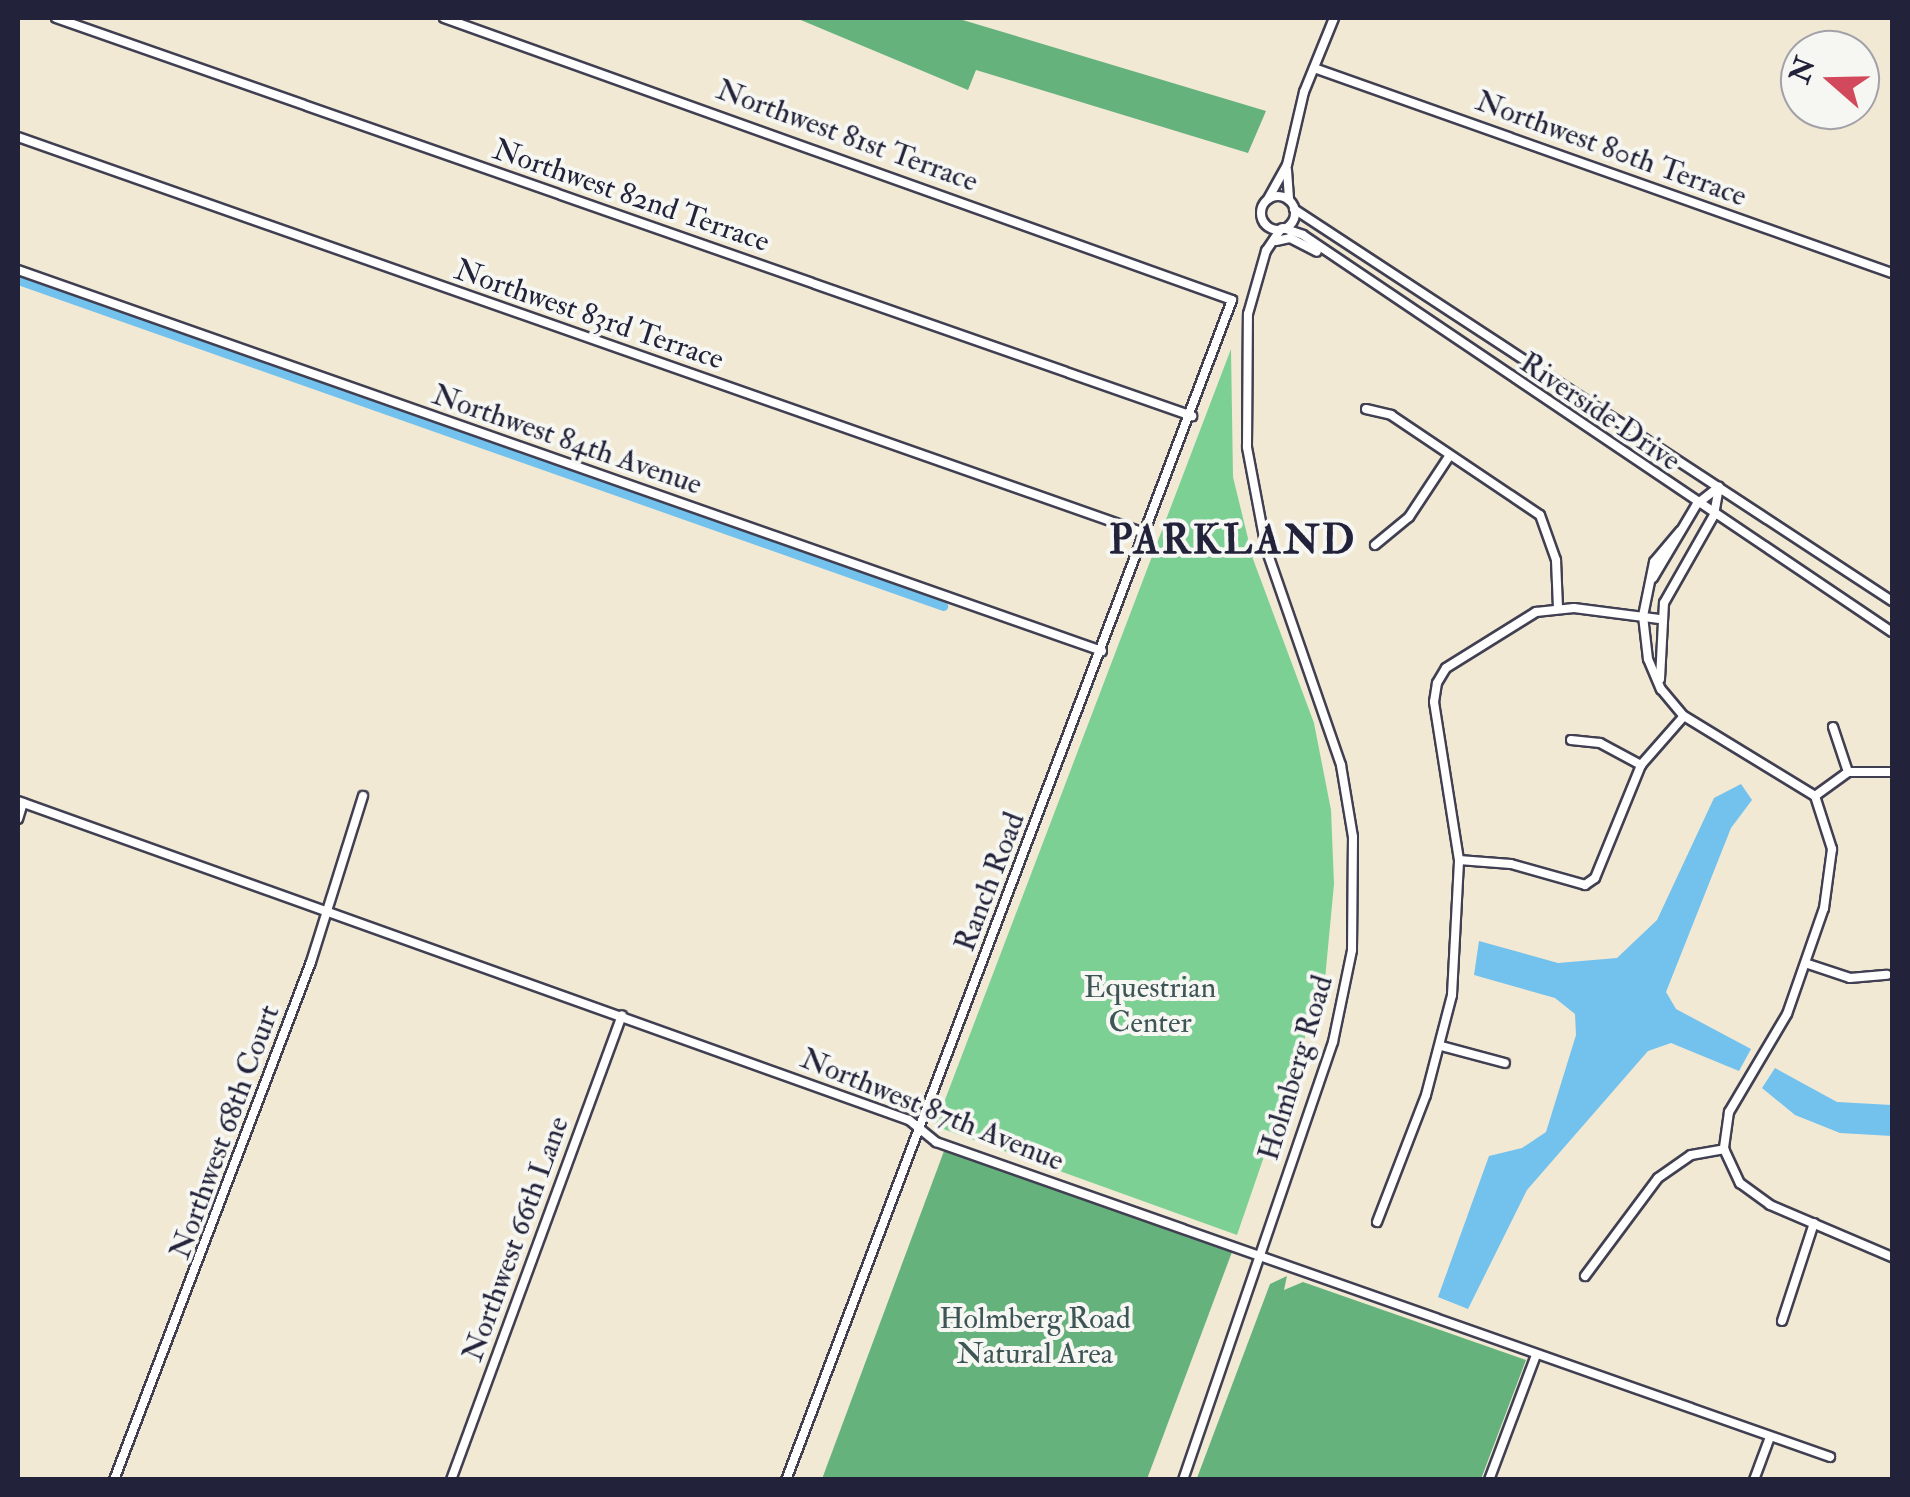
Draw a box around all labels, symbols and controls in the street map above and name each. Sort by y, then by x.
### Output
north arrow [1780,30,1880,130]
text: N [1782,52,1824,88]
street label: Northwest 81st Terrace [711,72,983,200]
street label: Northwest 80th Terrace [1471,83,1751,215]
street label: Northwest 82nd Terrace [488,132,774,260]
street label: Northwest 83rd Terrace [450,252,728,378]
street label: Riverside Drive [1513,345,1687,479]
street label: Northwest 84th Avenue [427,377,707,503]
district label: PARKLAND [1109,517,1357,565]
street label: Ranch Road [947,807,1033,957]
park label: Equestrian Center [1084,970,1216,1040]
street label: Holmberg Road [1251,971,1341,1165]
street label: Northwest 68th Court [162,1000,288,1264]
street label: Northwest 87th Avenue [795,1041,1069,1179]
street label: Northwest 66th Lane [455,1112,577,1366]
park label: Holmberg Road Natural Area [939,1301,1131,1372]

